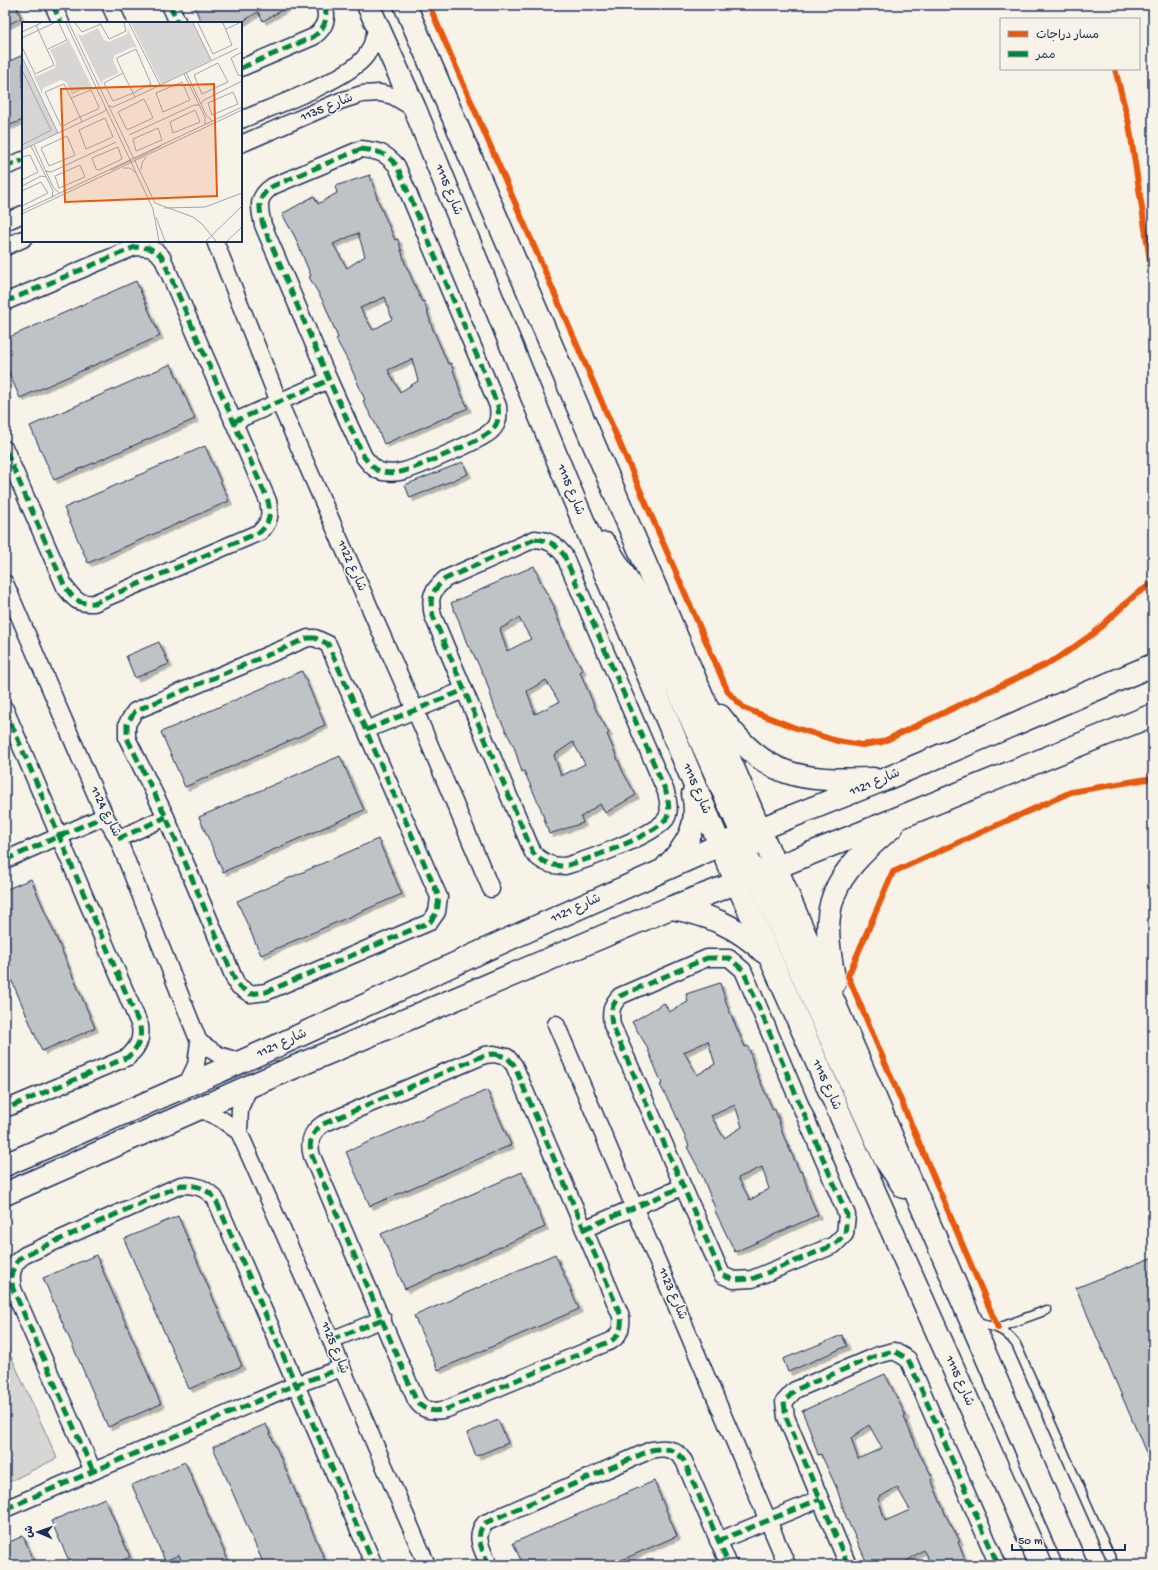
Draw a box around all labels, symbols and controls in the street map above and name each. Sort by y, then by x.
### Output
legend [1000,18,1140,70]
inset map [22,22,242,242]
text: مسار دراجات [1036,29,1099,43]
text: ممر [1035,49,1055,63]
street label: شارع 1135 [298,91,355,126]
street label: شارع 1115 [431,161,465,218]
street label: شارع 1115 [553,461,587,518]
street label: شارع 1122 [333,537,369,594]
street label: شارع 1115 [678,760,713,817]
street label: شارع 1121 [847,766,903,800]
street label: شارع 1124 [86,783,124,840]
street label: شارع 1121 [548,891,603,927]
street label: شارع 1121 [254,1026,309,1062]
street label: شارع 1115 [808,1056,844,1113]
street label: شارع 1123 [654,1265,690,1322]
street label: شارع 1125 [316,1319,351,1376]
street label: شارع 1115 [941,1352,977,1409]
north arrow [18,1512,58,1552]
text: ش [24,1525,36,1538]
scale bar [1012,1526,1125,1552]
text: 50 m [1018,1535,1043,1549]

